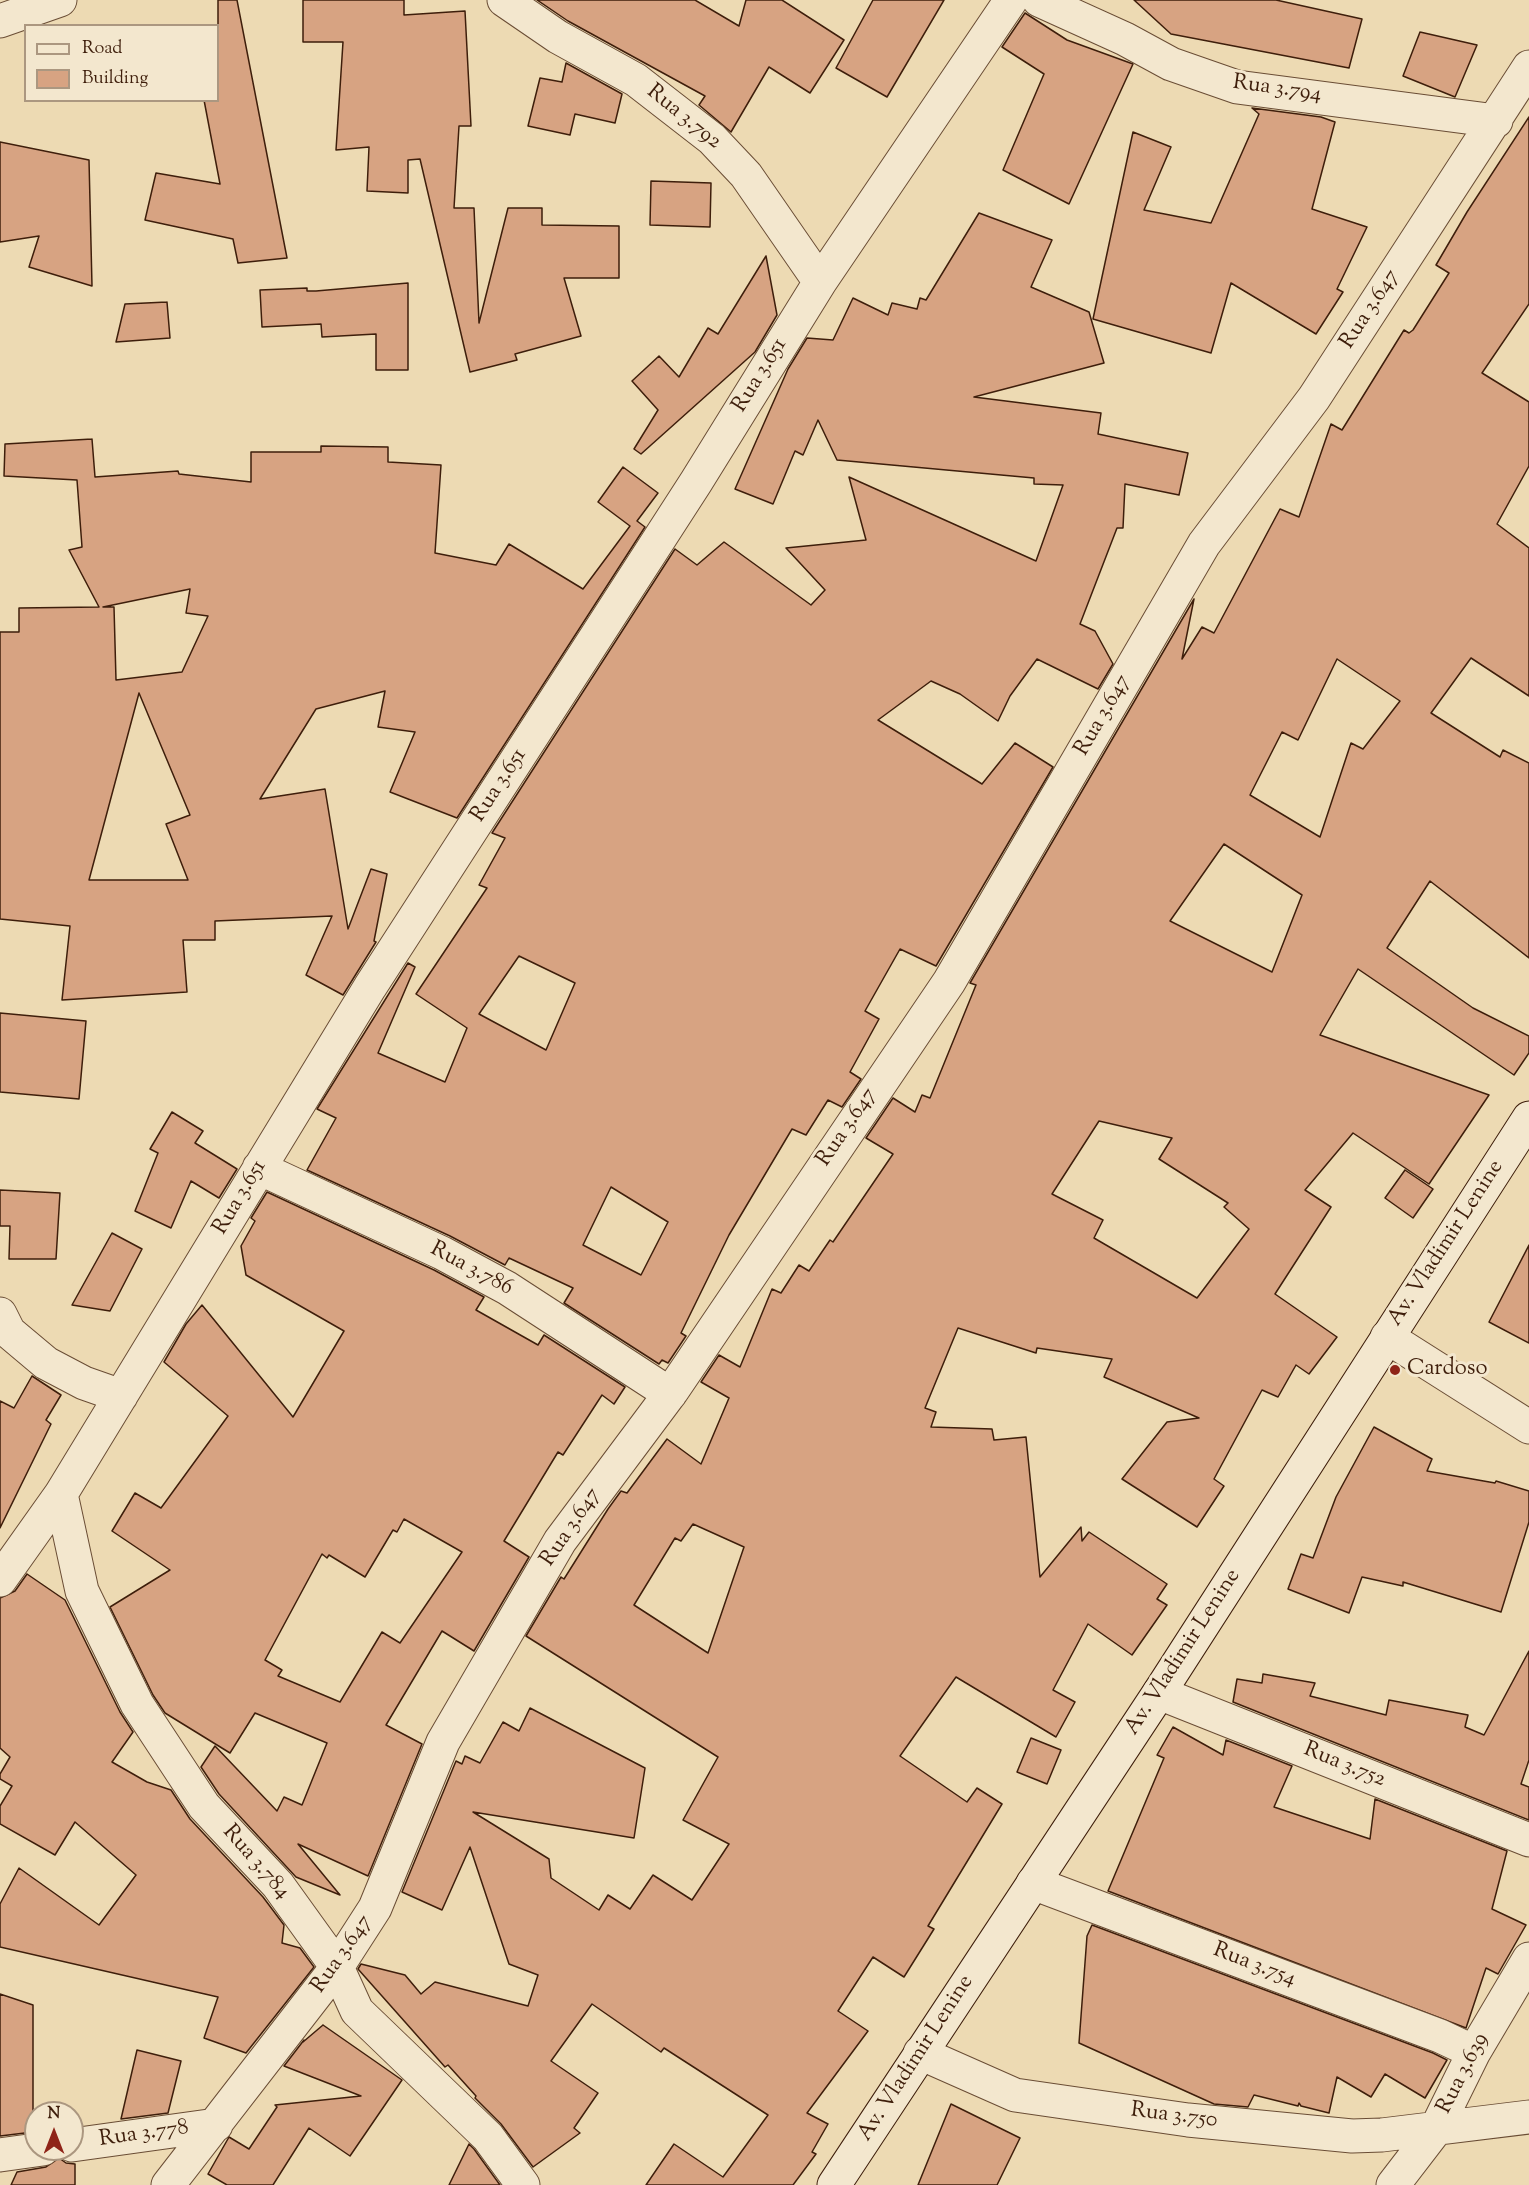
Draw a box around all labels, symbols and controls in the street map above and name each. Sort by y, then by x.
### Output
legend [24,24,219,102]
text: Road [82,36,122,62]
text: Building [82,66,148,92]
street label: Rua 3.794 [1231,71,1323,109]
street label: Rua 3.792 [640,80,726,156]
street label: Rua 3.647 [1336,265,1406,355]
street label: Rua 3.651 [728,334,794,418]
street label: Rua 3.647 [1070,671,1138,761]
street label: Rua 3.651 [466,744,534,828]
street label: Rua 3.647 [812,1084,884,1172]
street label: Rua 3.651 [208,1156,274,1240]
street label: Av. Vladimir Lenine [1383,1156,1511,1332]
street label: Rua 3.786 [425,1237,517,1303]
place label: Cardoso [1407,1357,1487,1383]
marker: Cardoso [1388,1363,1402,1377]
street label: Rua 3.647 [536,1484,608,1572]
street label: Av. Vladimir Lenine [1120,1565,1248,1741]
street label: Rua 3.752 [1299,1738,1389,1794]
street label: Rua 3.784 [216,1820,294,1906]
street label: Rua 3.647 [307,1911,379,1999]
street label: Rua 3.754 [1209,1938,1299,1994]
street label: Av. Vladimir Lenine [853,1971,981,2147]
street label: Rua 3.639 [1432,2029,1496,2119]
street label: Rua 3.750 [1129,2099,1219,2135]
north arrow [24,2101,84,2161]
text: N [48,2103,60,2126]
street label: Rua 3.778 [98,2116,190,2154]

